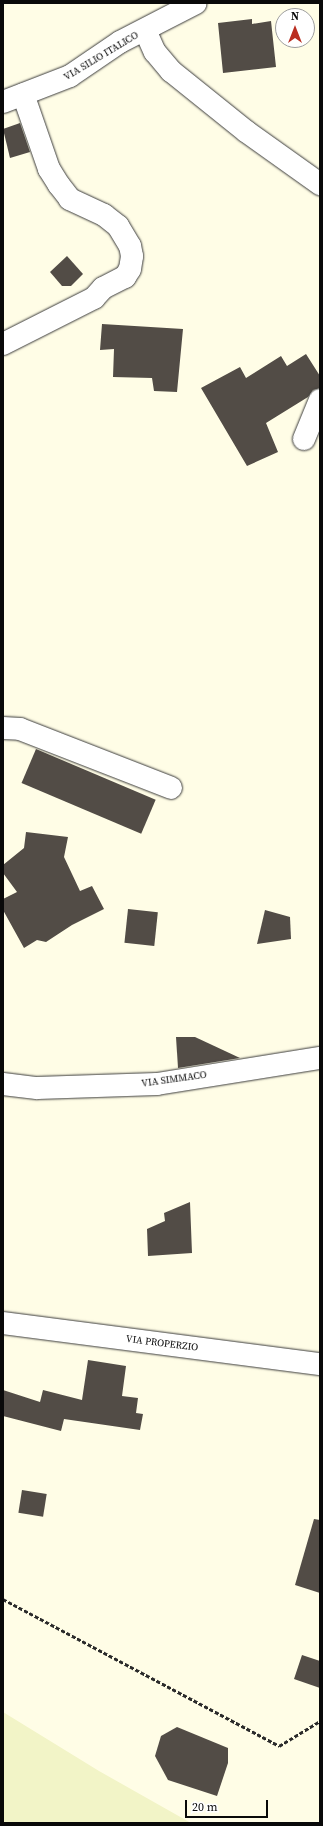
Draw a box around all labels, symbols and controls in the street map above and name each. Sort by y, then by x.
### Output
north arrow [275,8,315,48]
text: N [291,9,299,24]
street label: VIA SILIO ITALICO [61,29,141,83]
street label: VIA SIMMACO [141,1068,207,1090]
street label: VIA PROPERZIO [125,1333,199,1353]
scale bar [187,1792,270,1818]
text: 20 m [192,1799,218,1815]

